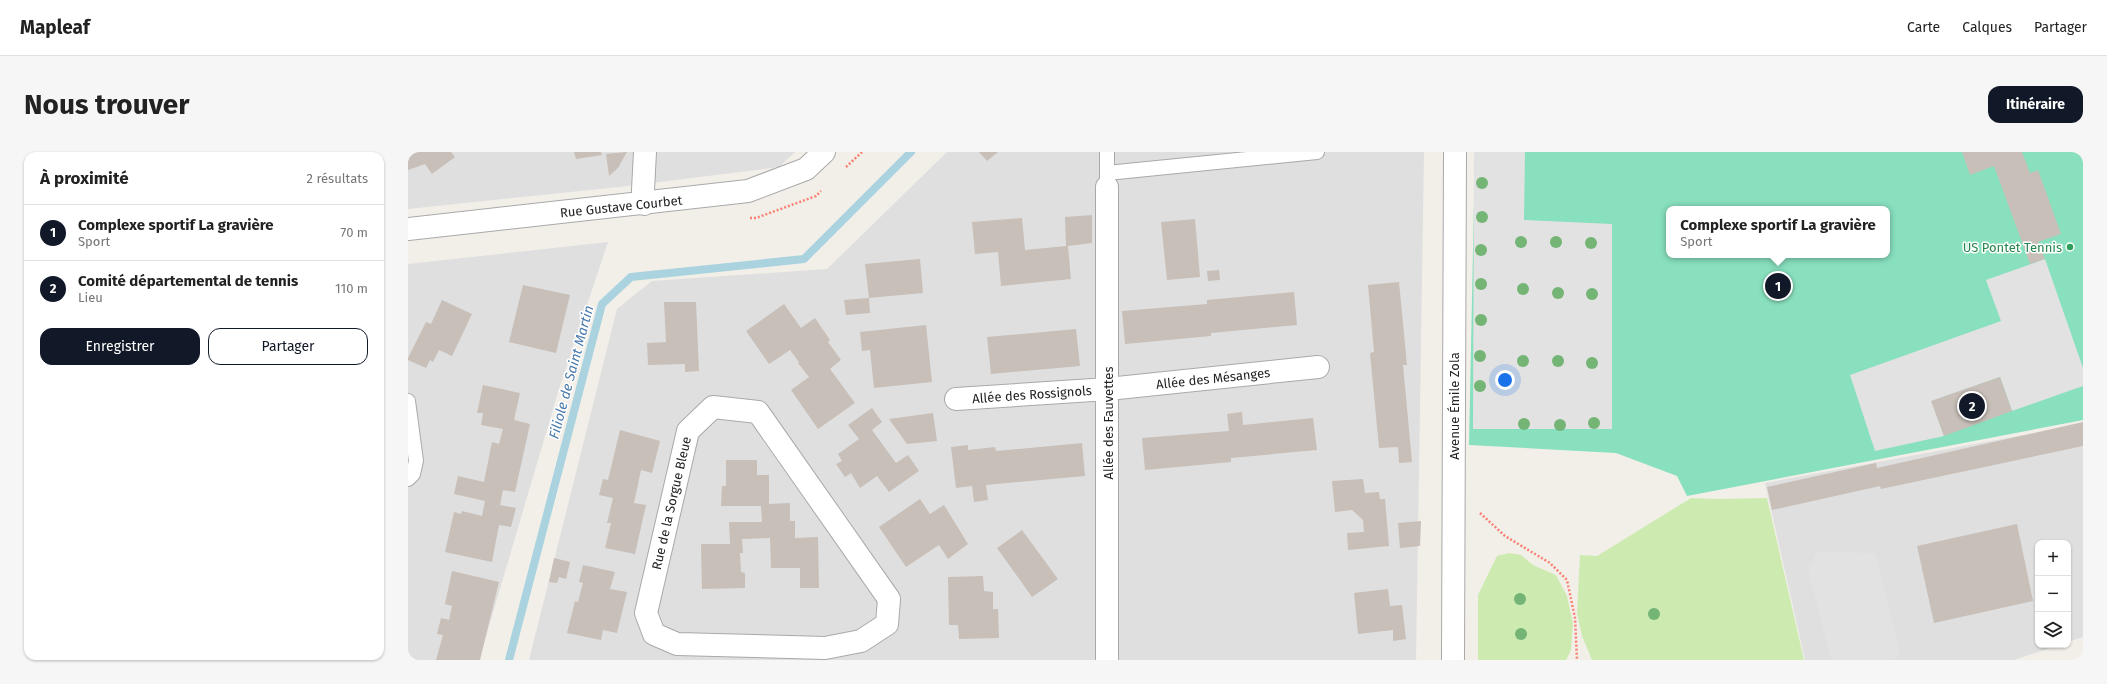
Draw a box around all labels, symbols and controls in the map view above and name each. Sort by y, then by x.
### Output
text: Mapleaf [20,16,90,39]
text: Carte [1907,19,1940,36]
text: Calques [1962,19,2012,36]
text: Partager [2034,19,2087,36]
button: Itinéraire [1988,86,2083,123]
text: Nous trouver [24,88,189,121]
text: À proximité [40,168,129,189]
text: 2 résultats [307,171,368,186]
street label: Rue Gustave Courbet [559,193,683,220]
popup [1666,206,1890,258]
text: Complexe sportif La gravière [78,216,274,234]
text: Complexe sportif La gravière [1680,216,1876,234]
text: 1 [50,225,56,240]
text: 70 m [341,225,368,240]
text: Sport [78,234,110,249]
text: Sport [1680,234,1712,249]
place label: US Pontet Tennis [1963,240,2062,255]
marker: US Pontet Tennis [2065,242,2075,252]
pin: 1 [1765,271,1791,301]
text: Comité départemental de tennis [78,272,298,290]
text: 2 [50,281,56,296]
text: 110 m [335,281,368,296]
text: Lieu [78,290,103,305]
water label: Filiole de Saint Martin [545,304,597,441]
button: Enregistrer [40,328,200,365]
button: Partager [208,328,368,365]
street label: Avenue Émile Zola [1447,352,1462,460]
street label: Allée des Mésanges [1155,365,1271,392]
street label: Allée des Fauvettes [1101,366,1116,480]
your location [1495,370,1515,390]
street label: Allée des Rossignols [972,383,1092,406]
pin: 2 [1959,391,1985,421]
street label: Rue de la Sorgue Bleue [649,435,694,571]
map controls [2035,540,2071,648]
button: + [2035,540,2071,576]
button: − [2035,576,2071,612]
button: layers [2035,612,2071,648]

